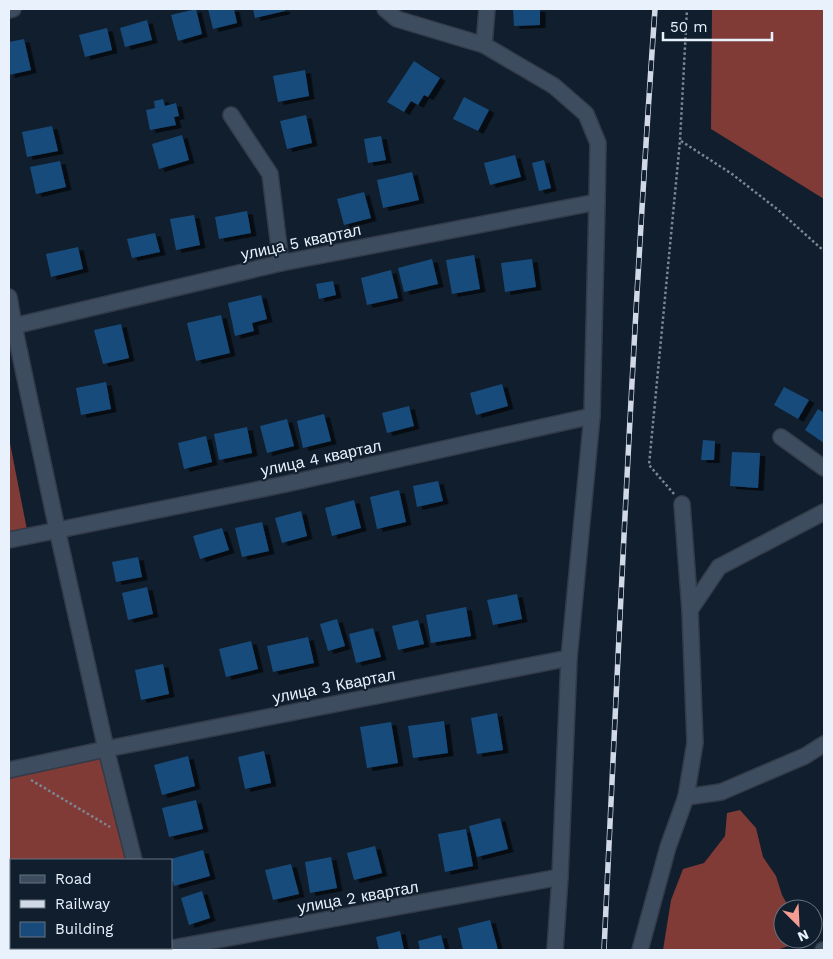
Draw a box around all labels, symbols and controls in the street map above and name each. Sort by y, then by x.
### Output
scale bar [663,10,772,42]
text: 50 m [670,18,707,36]
street label: улица 5 квартал [239,220,363,264]
street label: улица 4 квартал [259,436,383,480]
street label: улица 3 Квартал [271,665,397,707]
legend [10,859,172,949]
text: Road [55,870,92,888]
street label: улица 2 квартал [296,877,420,917]
text: Railway [55,895,110,913]
north arrow [773,899,823,949]
text: Building [55,920,113,938]
text: N [795,926,811,945]

